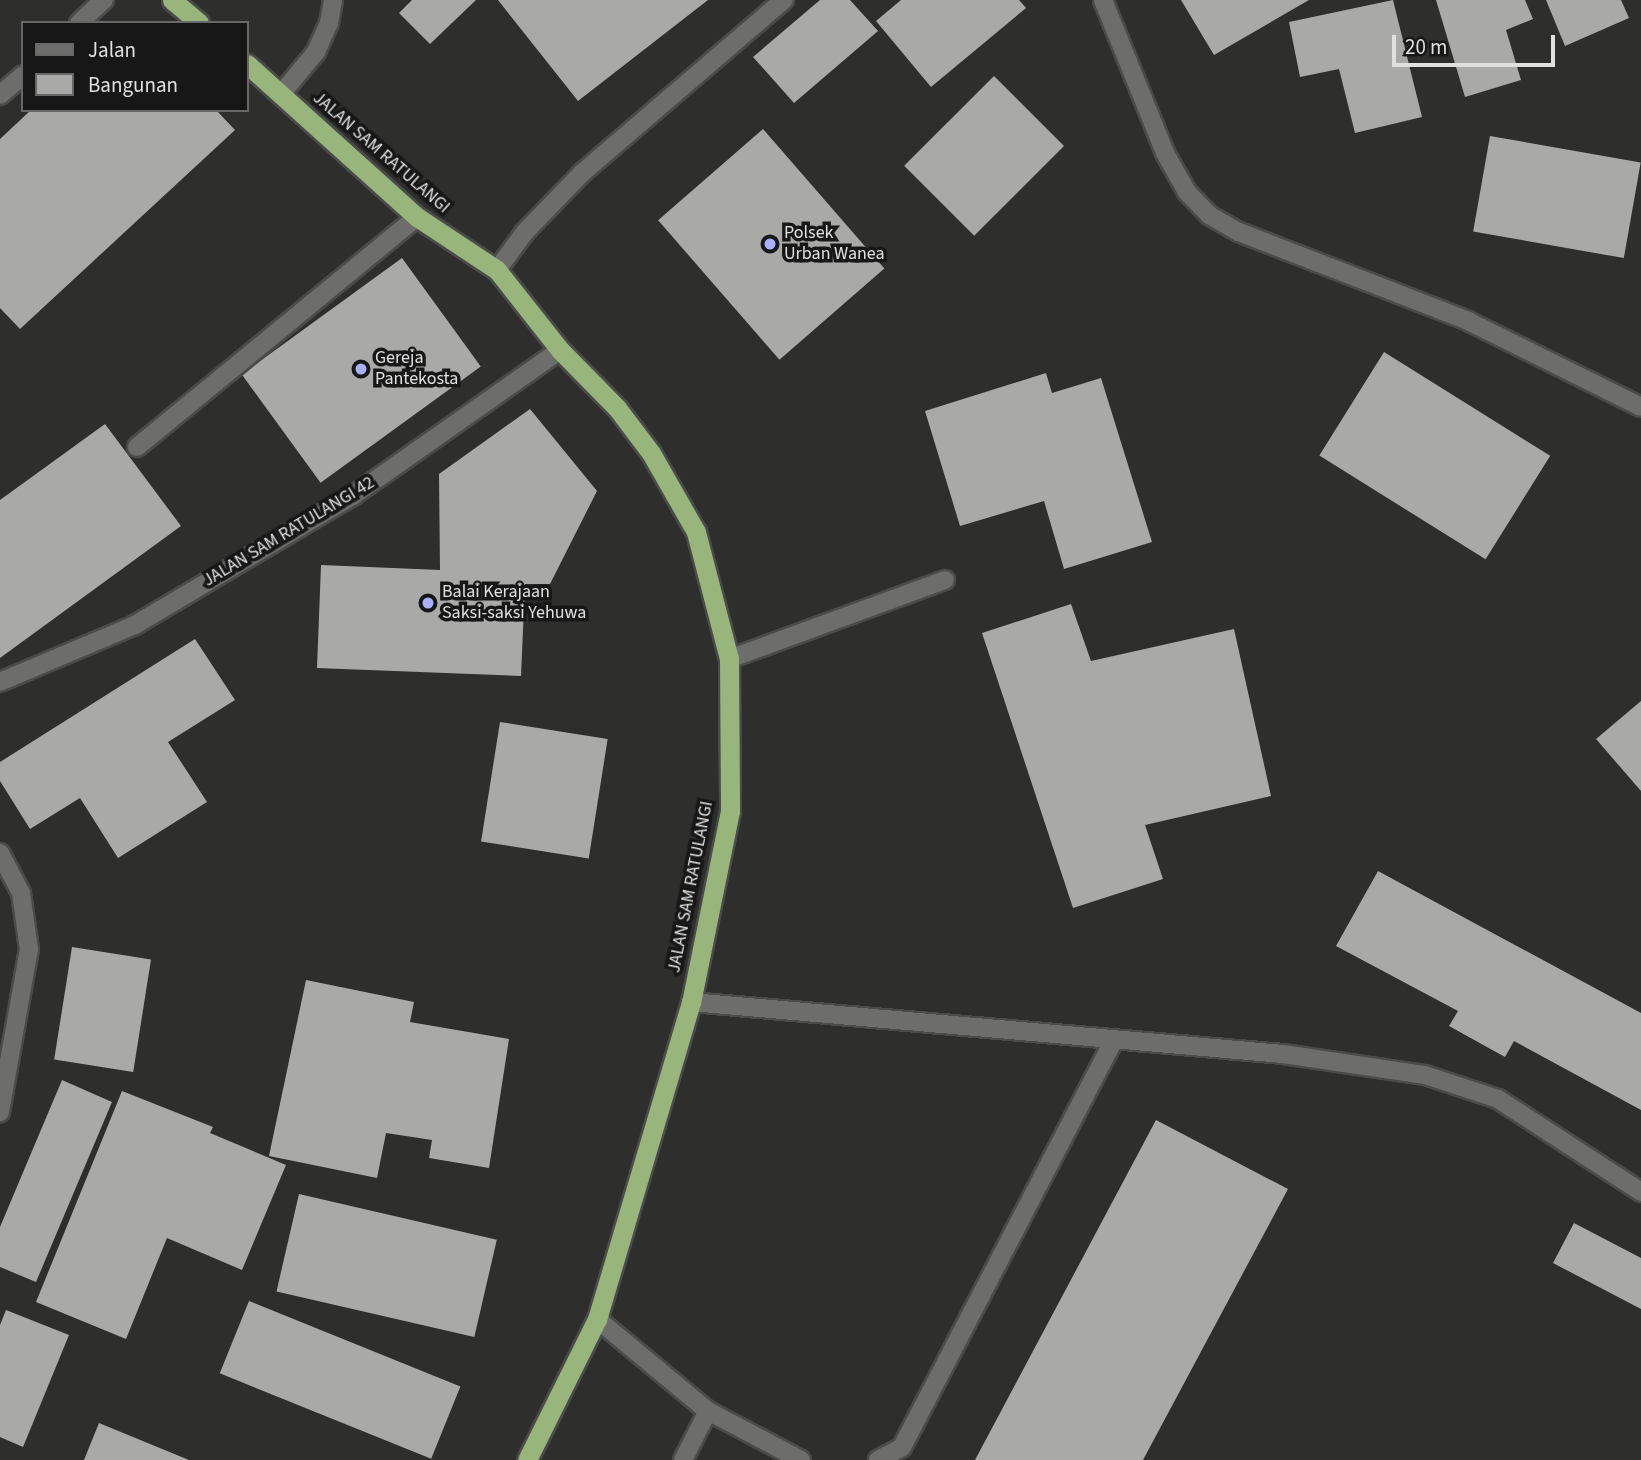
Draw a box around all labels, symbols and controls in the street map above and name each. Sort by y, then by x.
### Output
legend [21,21,248,112]
scale bar [1396,21,1559,65]
text: 20 m [1405,32,1447,62]
text: Jalan [88,35,136,65]
text: Bangunan [88,70,178,100]
street label: JALAN SAM RATULANGI [308,88,454,218]
place label: Polsek Urban Wanea [784,223,885,266]
marker: Polsek Urban Wanea [762,236,778,252]
place label: Gereja Pantekosta [375,348,458,390]
marker: Gereja Pantekosta [353,361,369,377]
street label: JALAN SAM RATULANGI 42 [199,472,379,592]
place label: Balai Kerajaan Saksi-saksi Yehuwa [442,582,586,624]
marker: Balai Kerajaan Saksi-saksi Yehuwa [420,595,436,611]
street label: JALAN SAM RATULANGI [664,799,718,975]

